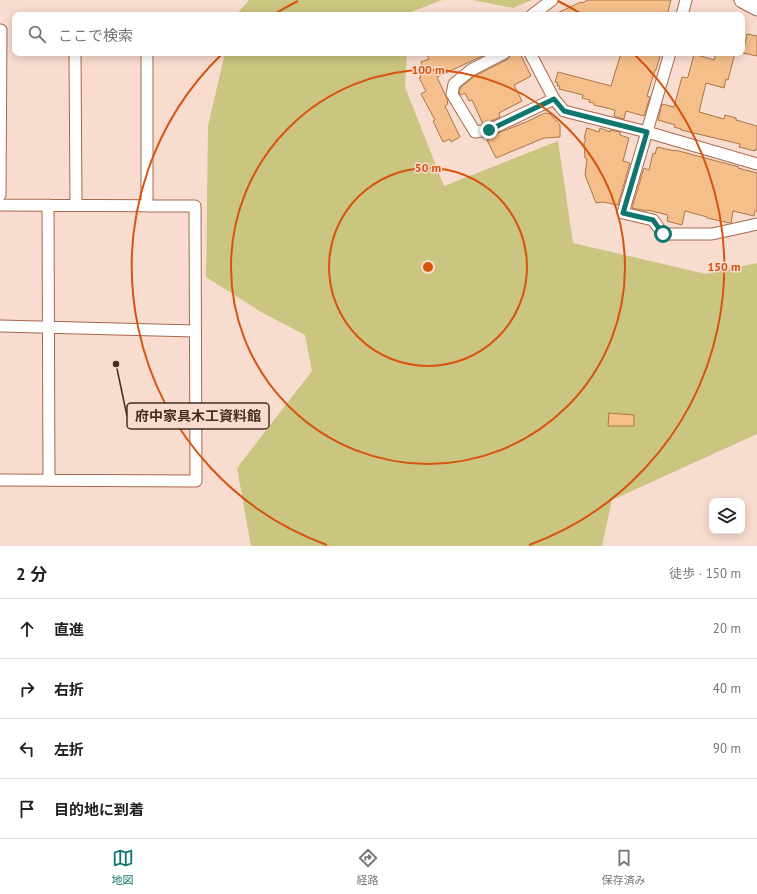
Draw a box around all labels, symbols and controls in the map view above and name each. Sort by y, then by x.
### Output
search box [12,12,745,56]
icon: search [26,23,48,45]
text: ここで検索 [58,26,133,45]
text: 100 m [411,62,445,77]
route end [480,121,498,139]
text: 50 m [415,160,441,175]
route start [654,225,672,243]
text: 150 m [707,259,741,274]
centre of rings [421,260,435,274]
callout: 府中家具木工資料館 [127,403,269,429]
text: 府中家具木工資料館 [135,407,261,425]
map controls [709,498,745,534]
button: layers [709,498,745,534]
text: 2 分 [16,563,47,585]
text: 徒歩 · 150 m [669,565,741,582]
icon: ahead [16,618,38,640]
text: 直進 [54,620,84,639]
text: 20 m [713,620,741,637]
icon: right [16,678,38,700]
text: 右折 [54,680,84,699]
text: 40 m [713,680,741,697]
icon: left [16,738,38,760]
text: 左折 [54,740,84,759]
text: 90 m [713,740,741,757]
icon: arrive [16,798,38,820]
text: 目的地に到着 [54,800,144,819]
tab: 地図 [112,847,134,887]
tab: 経路 [357,847,379,887]
tab: 保存済み [602,847,646,887]

